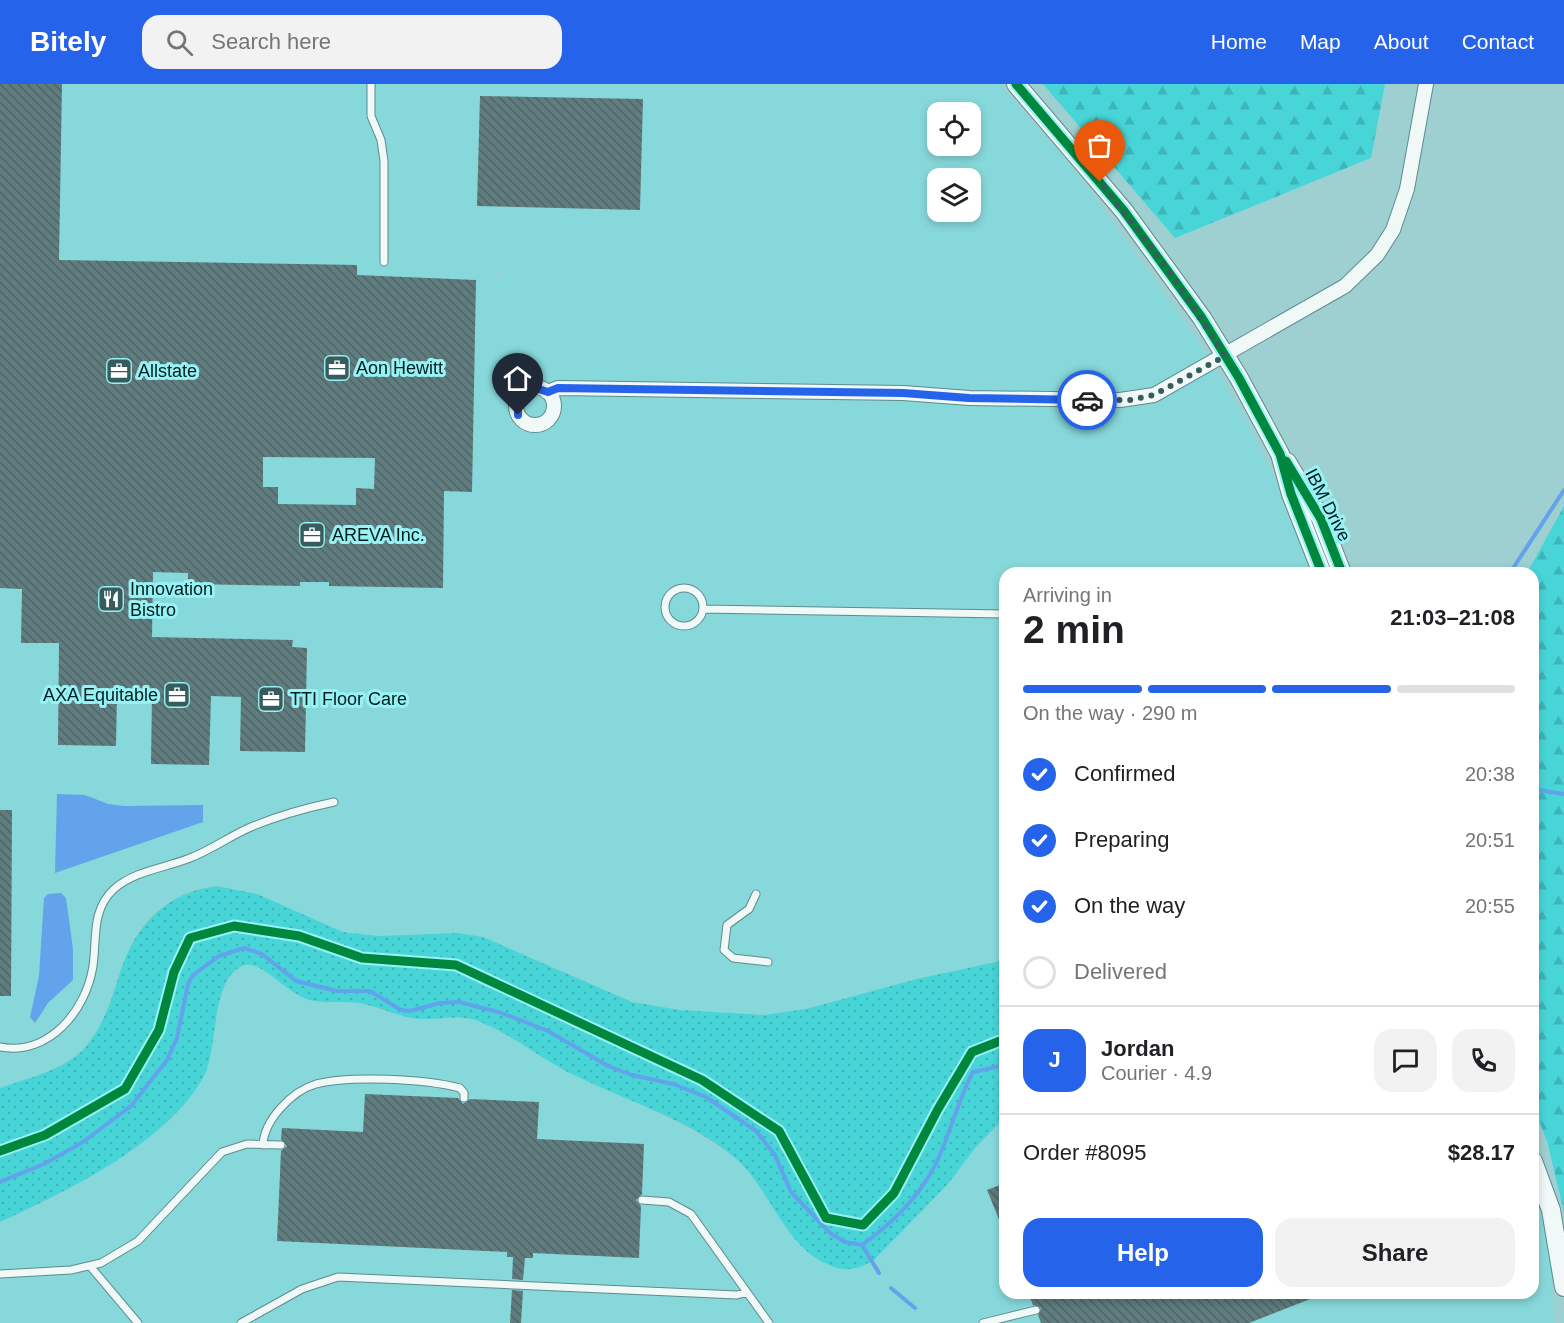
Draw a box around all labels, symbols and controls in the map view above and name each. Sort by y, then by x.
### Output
search box [142,15,562,69]
text: Bitely [30,26,106,57]
icon: search [163,26,196,59]
text: Search here [211,29,331,54]
text: Home [1211,30,1267,53]
text: Map [1300,30,1341,53]
text: About [1374,30,1429,53]
text: Contact [1462,30,1534,53]
map controls [927,102,981,222]
button: locate [927,102,981,156]
pin [1074,120,1125,182]
icon: bag [1083,129,1116,162]
button: layers [927,168,981,222]
office icon: Aon Hewitt [322,353,352,383]
pin [492,353,543,415]
office icon: Allstate [104,356,134,386]
place label: Aon Hewitt [356,358,443,378]
place label: Allstate [138,361,197,381]
icon: home [501,362,534,395]
courier [1057,370,1117,430]
icon: car [1071,384,1104,417]
street label: IBM Drive [1301,465,1355,545]
office icon: AREVA Inc. [297,520,327,550]
place label: AREVA Inc. [332,525,425,545]
place label: Innovation Bistro [130,579,213,620]
restaurant icon: Innovation Bistro [96,584,126,614]
text: Arriving in [1023,584,1112,606]
text: 21:03–21:08 [1390,605,1515,630]
text: 2 min [1023,608,1125,651]
office icon: AXA Equitable [162,680,192,710]
office icon: TTI Floor Care [256,684,286,714]
place label: AXA Equitable [43,685,158,705]
place label: TTI Floor Care [290,689,407,709]
text: On the way · 290 m [1023,702,1198,724]
icon: check [1023,758,1056,791]
text: Confirmed [1074,761,1175,786]
text: 20:38 [1465,763,1515,785]
icon: check [1023,824,1056,857]
text: Preparing [1074,827,1169,852]
text: 20:51 [1465,829,1515,851]
icon: check [1023,890,1056,923]
text: On the way [1074,893,1185,918]
text: 20:55 [1465,895,1515,917]
text: Delivered [1074,959,1167,984]
button: chat [1374,1029,1437,1092]
button: phone [1452,1029,1515,1092]
text: Jordan [1101,1036,1174,1061]
text: J [1048,1047,1061,1072]
text: Courier · 4.9 [1101,1062,1212,1084]
text: Order #8095 [1023,1140,1147,1165]
text: $28.17 [1448,1140,1515,1165]
button: Help [1023,1218,1263,1287]
button: Share [1275,1218,1515,1287]

